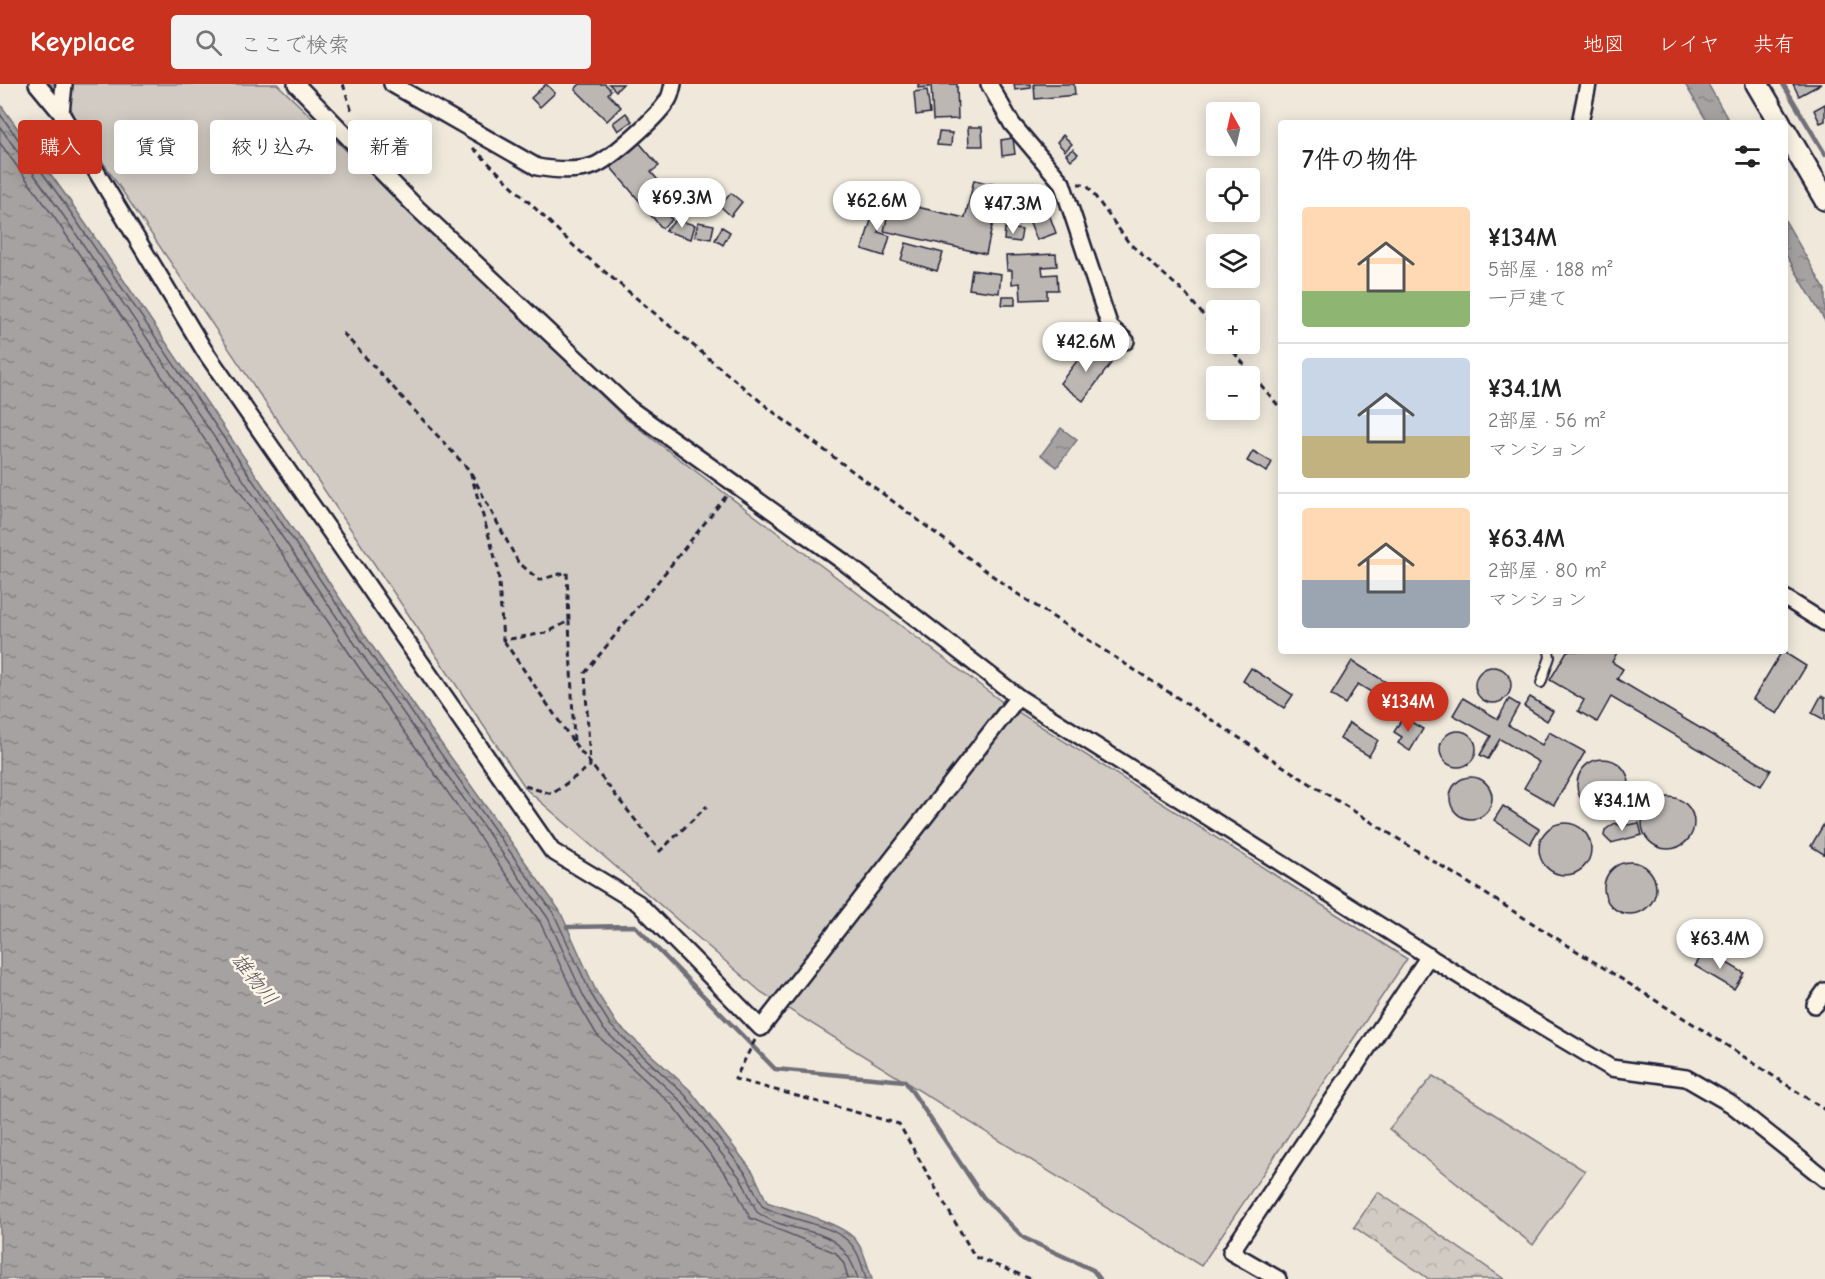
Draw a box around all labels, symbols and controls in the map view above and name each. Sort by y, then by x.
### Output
search box [171,15,591,69]
text: Keyplace [30,26,135,58]
icon: search [192,26,225,59]
text: ここで検索 [240,32,350,58]
text: 地図 [1583,32,1625,56]
text: レイヤ [1658,32,1720,56]
text: 共有 [1753,32,1795,56]
north arrow [1206,102,1260,156]
map controls [1206,102,1260,420]
chip: 購入 [18,120,102,174]
chip: 賃貸 [114,120,198,174]
chip: 絞り込み [210,120,336,174]
chip: 新着 [348,120,432,174]
icon: filters [1731,140,1764,173]
text: 7件の物件 [1302,145,1418,175]
button: locate [1206,168,1260,222]
pin: ¥69.3M [633,178,731,229]
pin: ¥62.6M [828,181,926,232]
pin: ¥47.3M [964,184,1062,235]
text: ¥69.3M [652,186,712,209]
text: ¥62.6M [847,189,907,212]
text: ¥47.3M [984,192,1042,215]
text: ¥134M [1488,223,1557,253]
icon: home [1350,231,1422,303]
button: layers [1206,234,1260,288]
text: 5部屋 · 188 m² [1488,258,1612,281]
text: 一戸建て [1488,287,1568,310]
button: + [1206,300,1260,354]
pin: ¥42.6M [1037,322,1135,373]
text: ¥42.6M [1056,330,1116,353]
button: − [1206,366,1260,420]
text: ¥34.1M [1488,374,1562,404]
icon: home [1350,382,1422,454]
text: 2部屋 · 56 m² [1488,409,1605,432]
text: マンション [1488,438,1587,461]
text: ¥63.4M [1488,524,1565,554]
icon: home [1350,532,1422,604]
text: 2部屋 · 80 m² [1488,559,1606,582]
text: マンション [1488,588,1587,611]
pin: ¥134M [1366,682,1450,733]
text: ¥134M [1381,690,1435,713]
pin: ¥34.1M [1573,781,1671,832]
text: ¥34.1M [1594,789,1650,812]
pin: ¥63.4M [1671,919,1769,970]
text: ¥63.4M [1690,927,1750,950]
water label: 雄物川 [227,949,282,1010]

